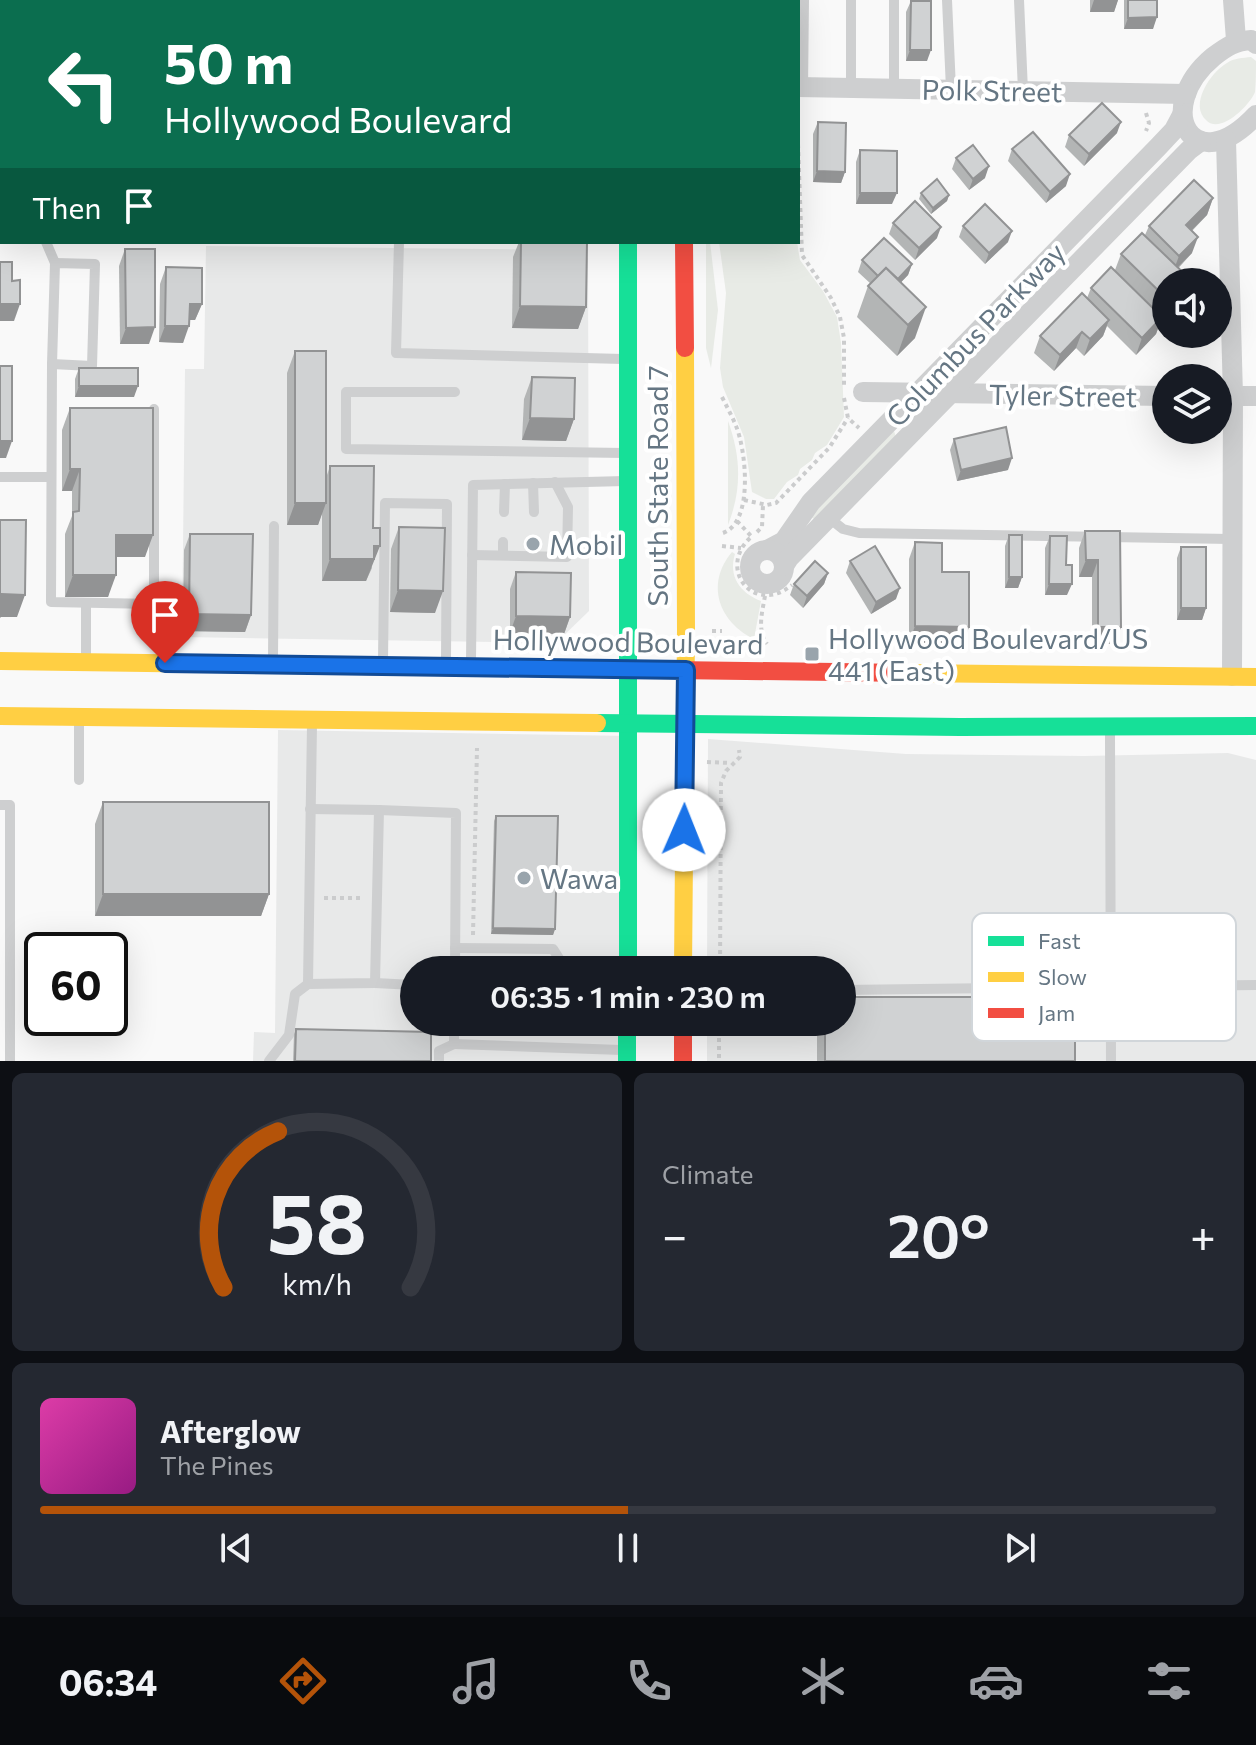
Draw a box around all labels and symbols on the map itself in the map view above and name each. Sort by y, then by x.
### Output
street label: Polk Street [921,72,1063,108]
street label: Columbus Parkway [878,235,1072,433]
street label: South State Road 7 [640,366,674,606]
street label: Tyler Street [989,377,1137,413]
place label: Mobil [549,527,623,561]
marker: Mobil [524,535,542,553]
pin [131,581,199,663]
place label: Hollywood Boulevard/US 441 (East) [828,621,1148,687]
street label: Hollywood Boulevard [492,622,764,660]
marker: Hollywood Boulevard/US 441 (East) [803,645,821,663]
position arrow [642,788,726,872]
place label: Wawa [540,861,618,895]
marker: Wawa [515,869,533,887]
legend [972,913,1236,1041]
text: Fast [1038,927,1081,954]
speed limit sign: 60 [24,932,128,1036]
text: Slow [1038,963,1087,990]
text: Jam [1038,999,1075,1026]

